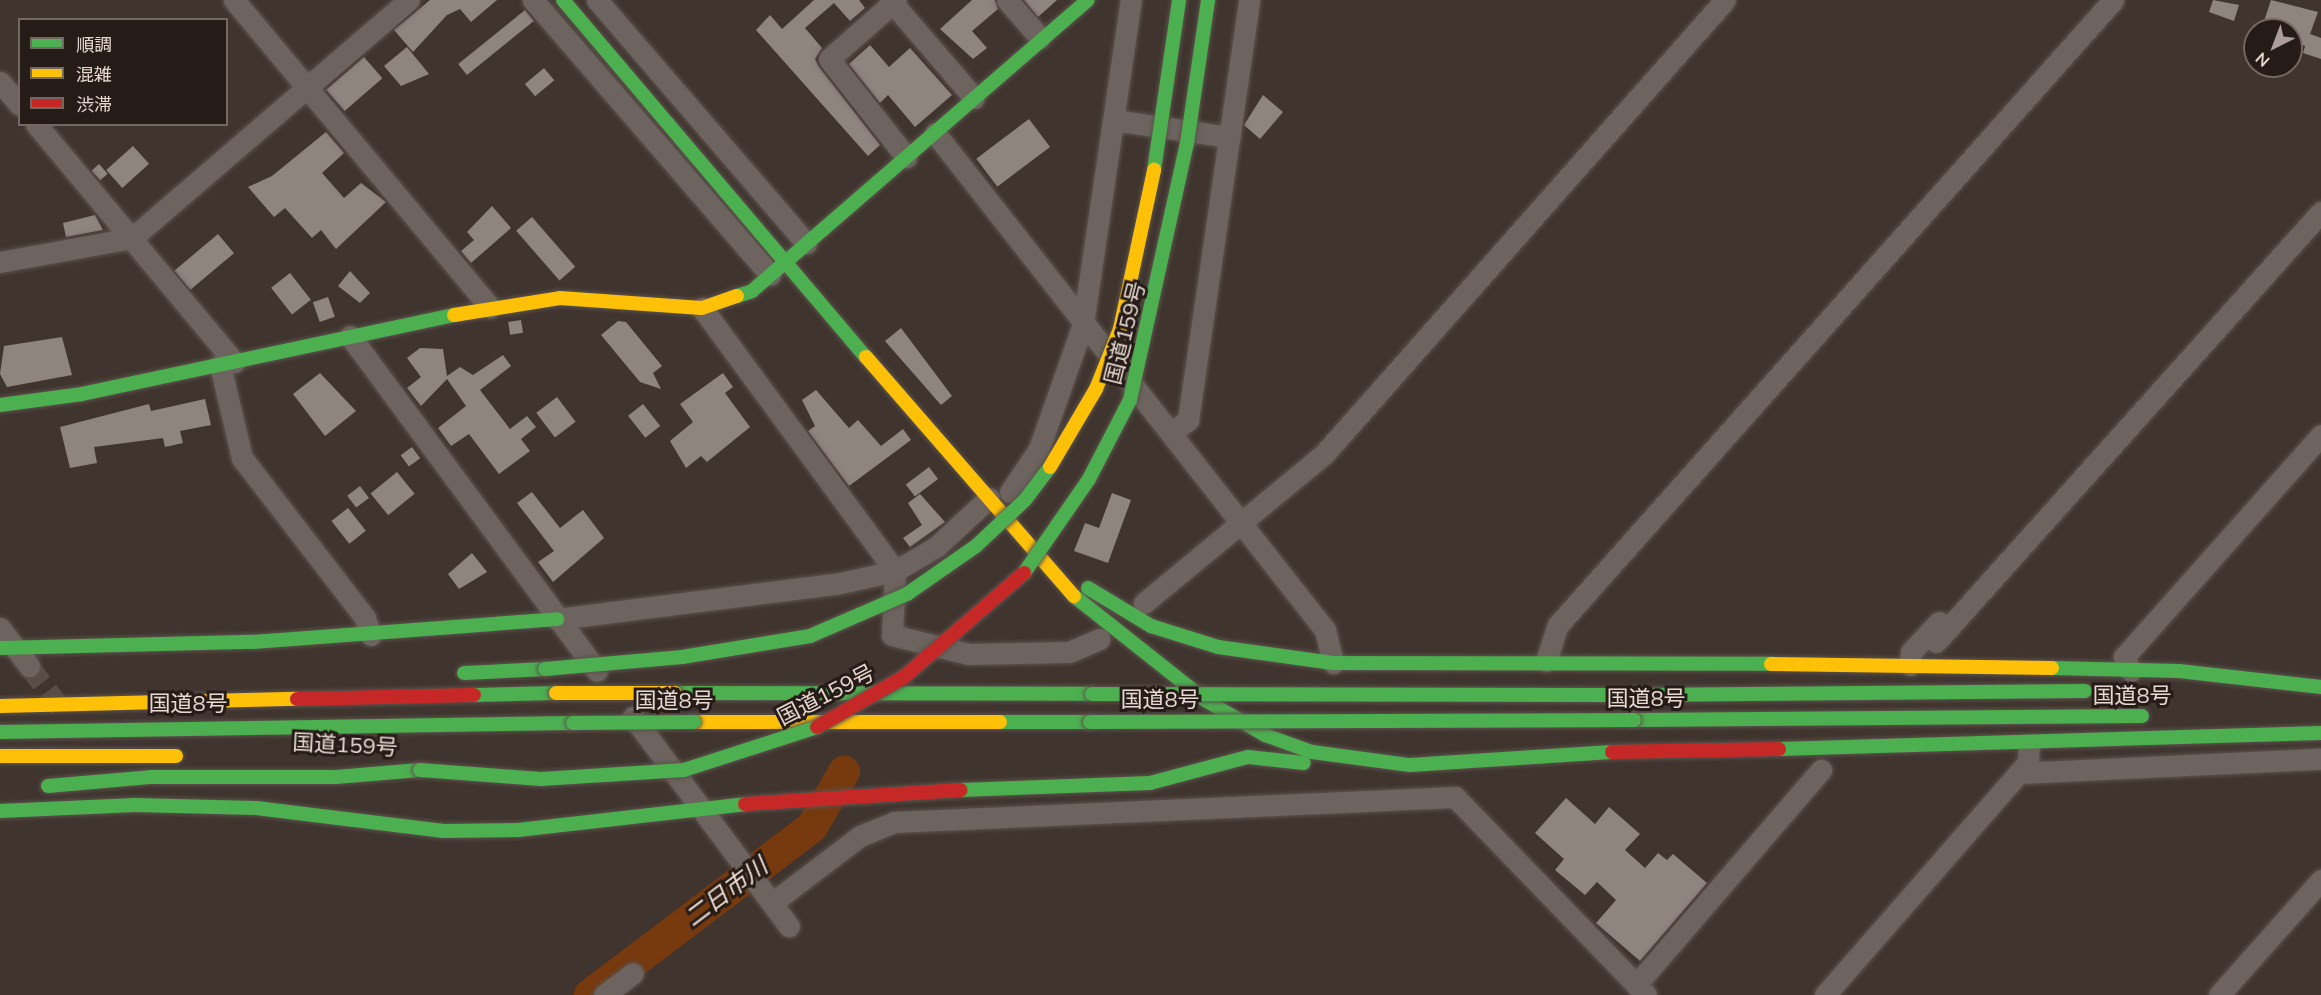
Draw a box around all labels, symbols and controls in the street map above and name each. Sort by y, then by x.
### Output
legend [18,18,228,126]
north arrow [2243,18,2303,78]
text: 順調 [76,33,112,56]
text: N [2251,48,2273,71]
text: 混雑 [76,63,112,86]
text: 渋滞 [76,93,112,116]
street label: 国道159号 [1099,279,1151,387]
street label: 国道159号 [773,659,879,731]
street label: 国道8号 [2092,683,2172,709]
street label: 国道8号 [1606,686,1686,712]
street label: 国道8号 [1120,687,1200,713]
street label: 国道8号 [634,688,714,714]
street label: 国道8号 [148,691,228,717]
street label: 国道159号 [292,729,398,761]
water label: 二日市川 [679,852,773,932]

